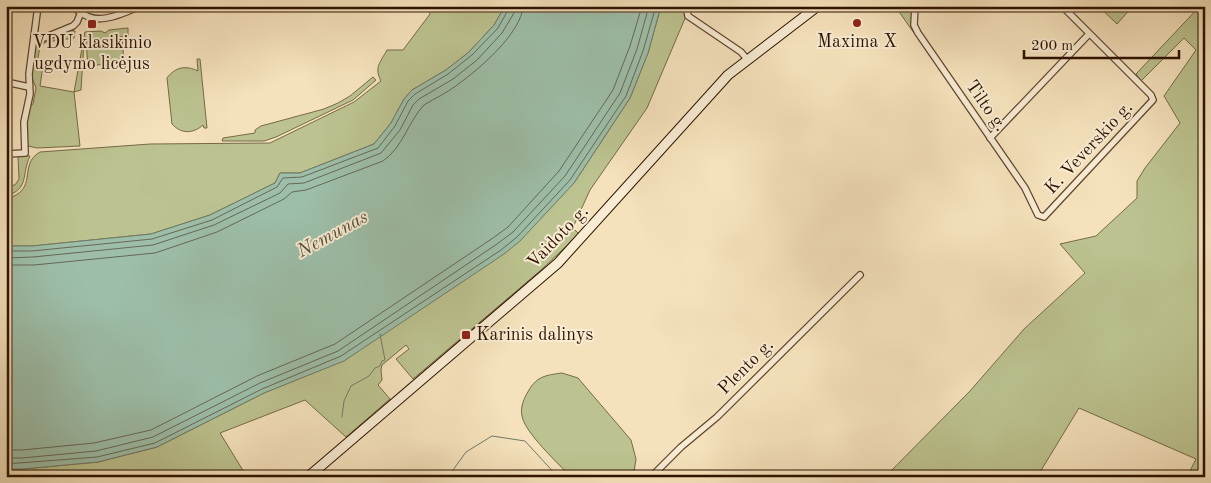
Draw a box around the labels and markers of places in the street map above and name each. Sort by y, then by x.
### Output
marker: Maxima X [851,17,863,29]
marker: VDU klasikinio ugdymo licėjus [86,18,98,30]
place label: Maxima X [817,33,897,51]
place label: VDU klasikinio ugdymo licėjus [32,34,152,73]
place label: Karinis dalinys [476,326,593,344]
marker: Karinis dalinys [460,329,472,341]

